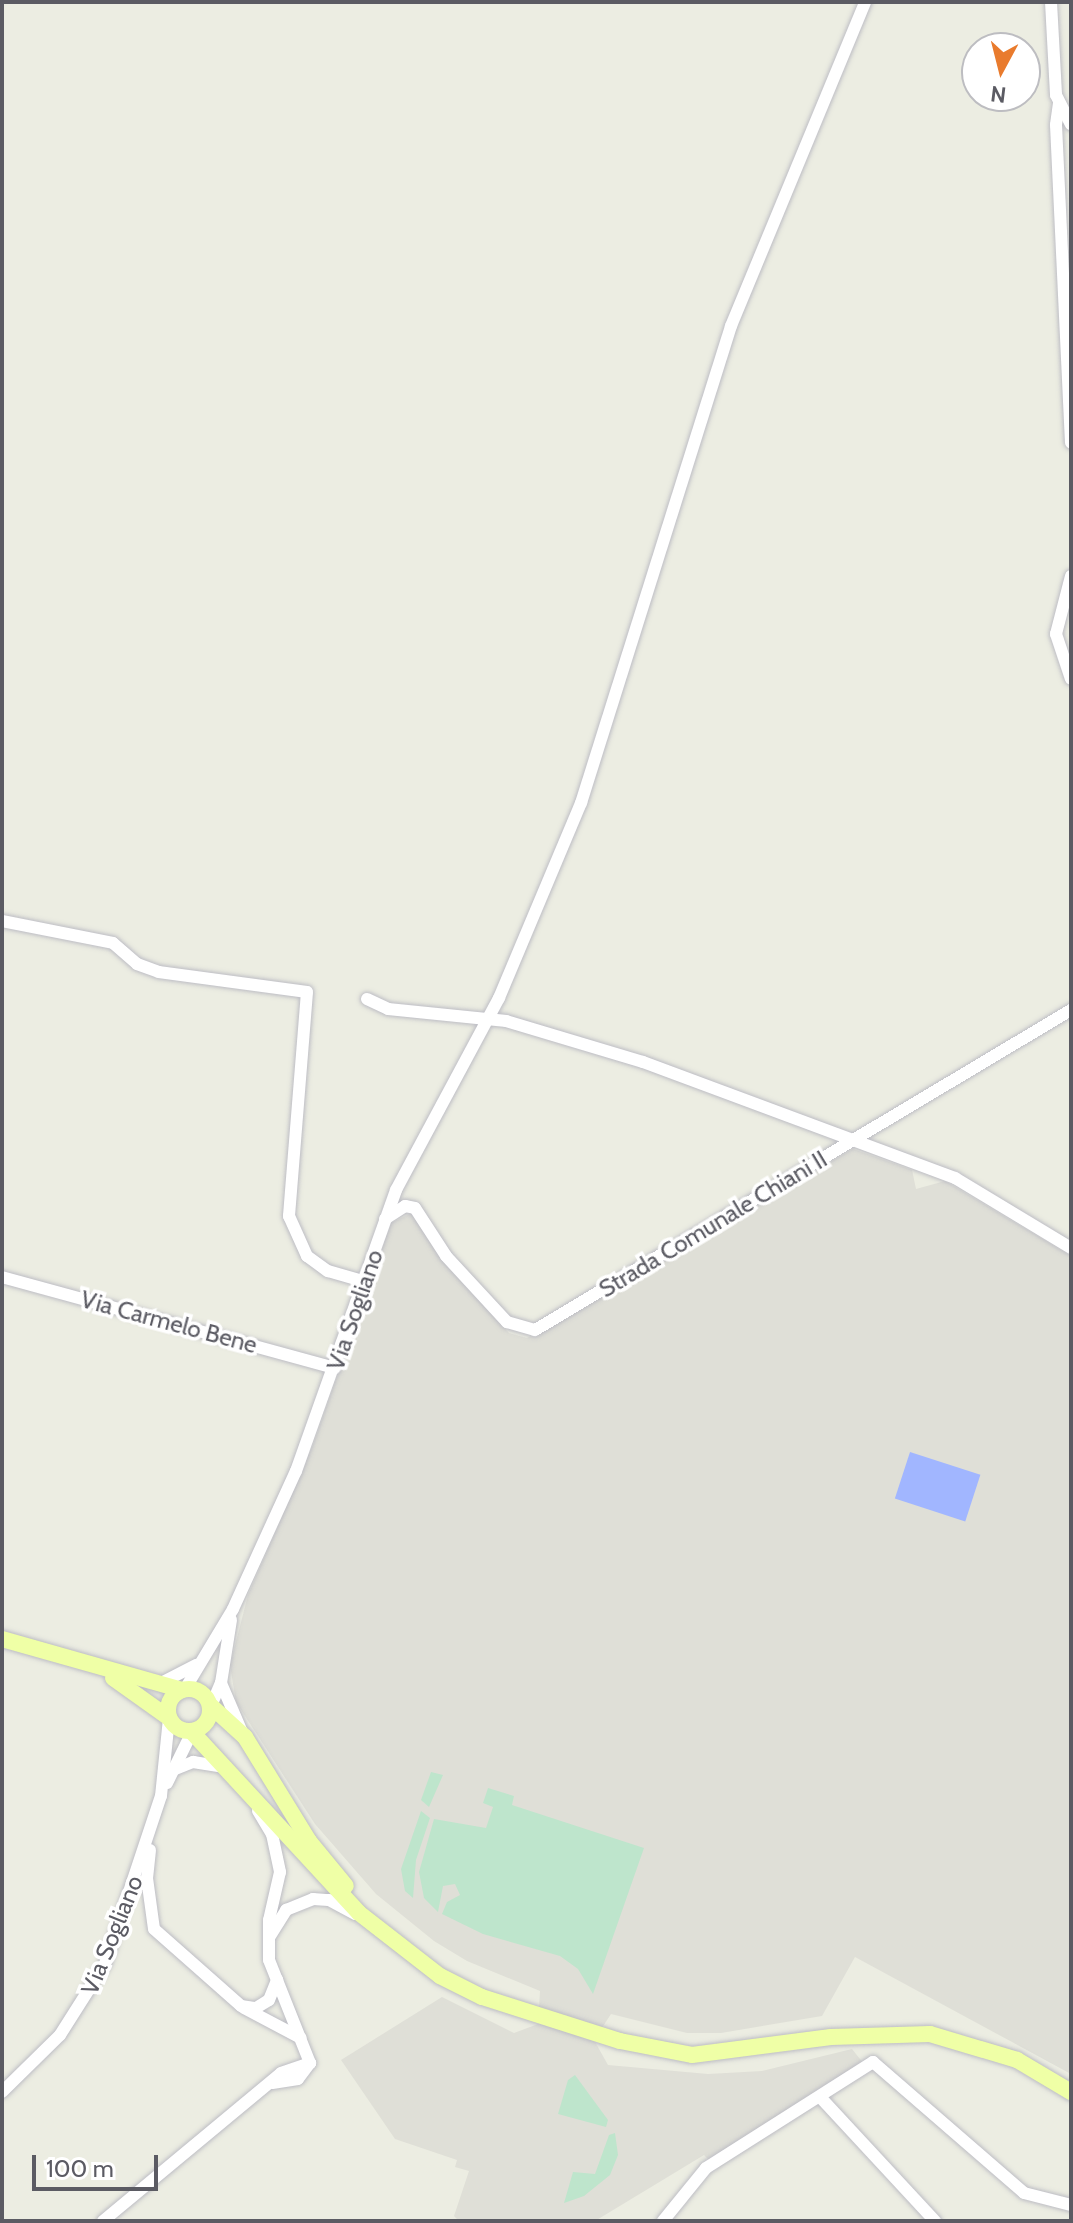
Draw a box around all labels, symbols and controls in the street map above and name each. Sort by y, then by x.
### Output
north arrow [961,32,1041,112]
text: N [989,80,1008,109]
street label: Strada Comunale Chiani II [594,1144,832,1304]
street label: Via Sogliano [321,1246,389,1374]
street label: Via Carmelo Bene [78,1285,260,1359]
street label: Via Sogliano [75,1871,149,1999]
scale bar [36,2139,162,2189]
text: 100 m [46,2154,114,2183]

